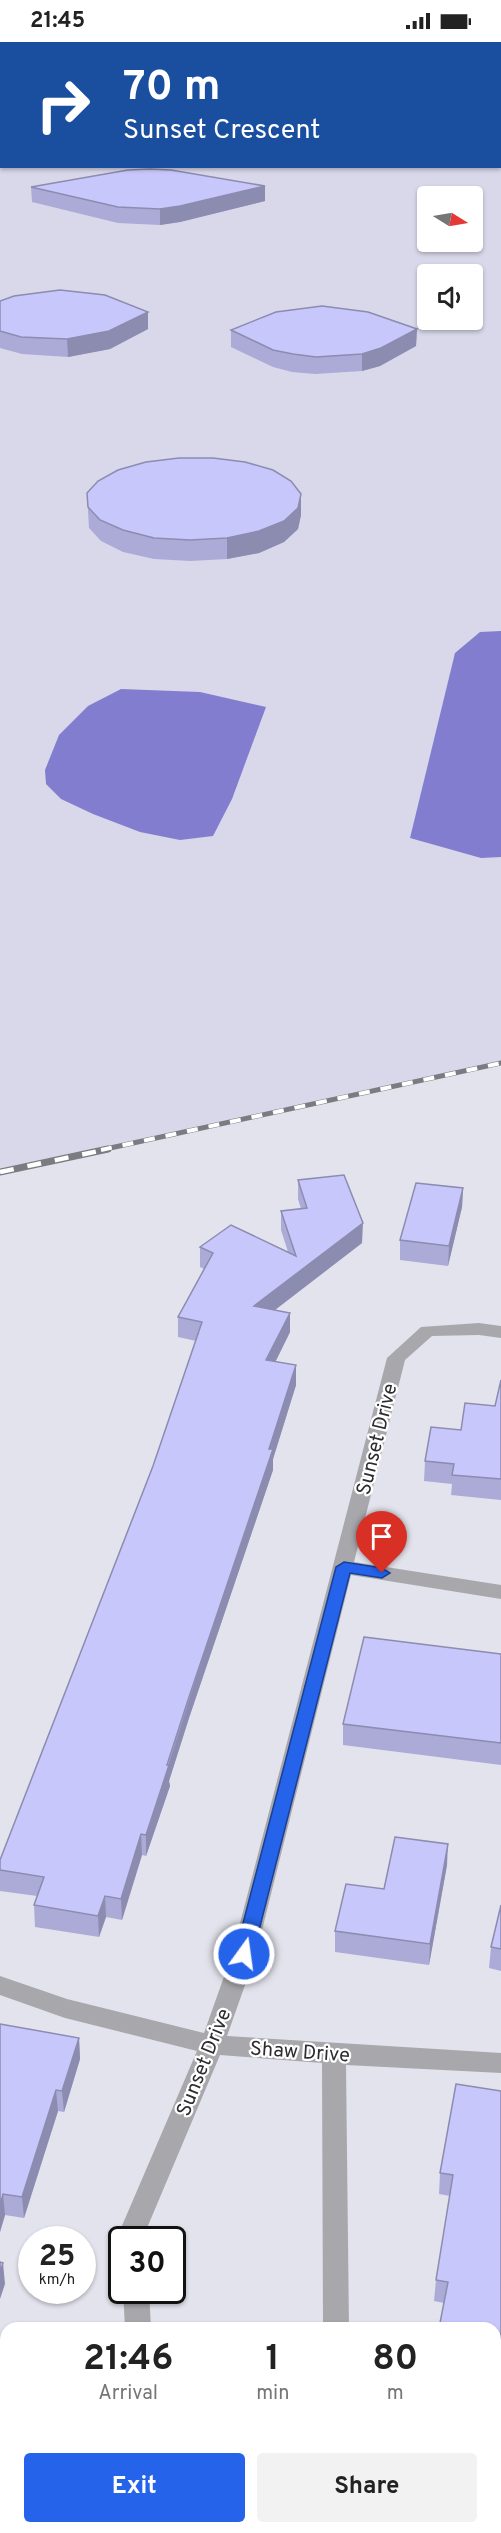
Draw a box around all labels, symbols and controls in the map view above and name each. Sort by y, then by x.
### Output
text: 21:45 [30,8,85,35]
text: 70 m [123,62,221,115]
icon: right [24,66,102,144]
text: Sunset Crescent [123,114,320,148]
north arrow [417,186,483,252]
map controls [417,186,483,330]
button: sound [417,264,483,330]
street label: Sunset Drive [352,1381,404,1498]
pin [356,1511,407,1573]
icon: arrive [365,1520,398,1553]
position arrow [212,1922,276,1986]
street label: Sunset Drive [171,2005,238,2120]
street label: Shaw Drive [249,2037,351,2069]
speed limit sign: 30 [108,2226,186,2304]
text: 25 [39,2239,75,2276]
text: km/h [39,2271,75,2290]
text: 21:46 [83,2337,173,2383]
text: 1 [266,2337,280,2383]
text: 80 [372,2337,418,2383]
text: Arrival [98,2381,158,2407]
text: min [256,2381,289,2407]
text: m [387,2381,404,2407]
button: Exit [24,2453,245,2522]
button: Share [257,2453,477,2522]

